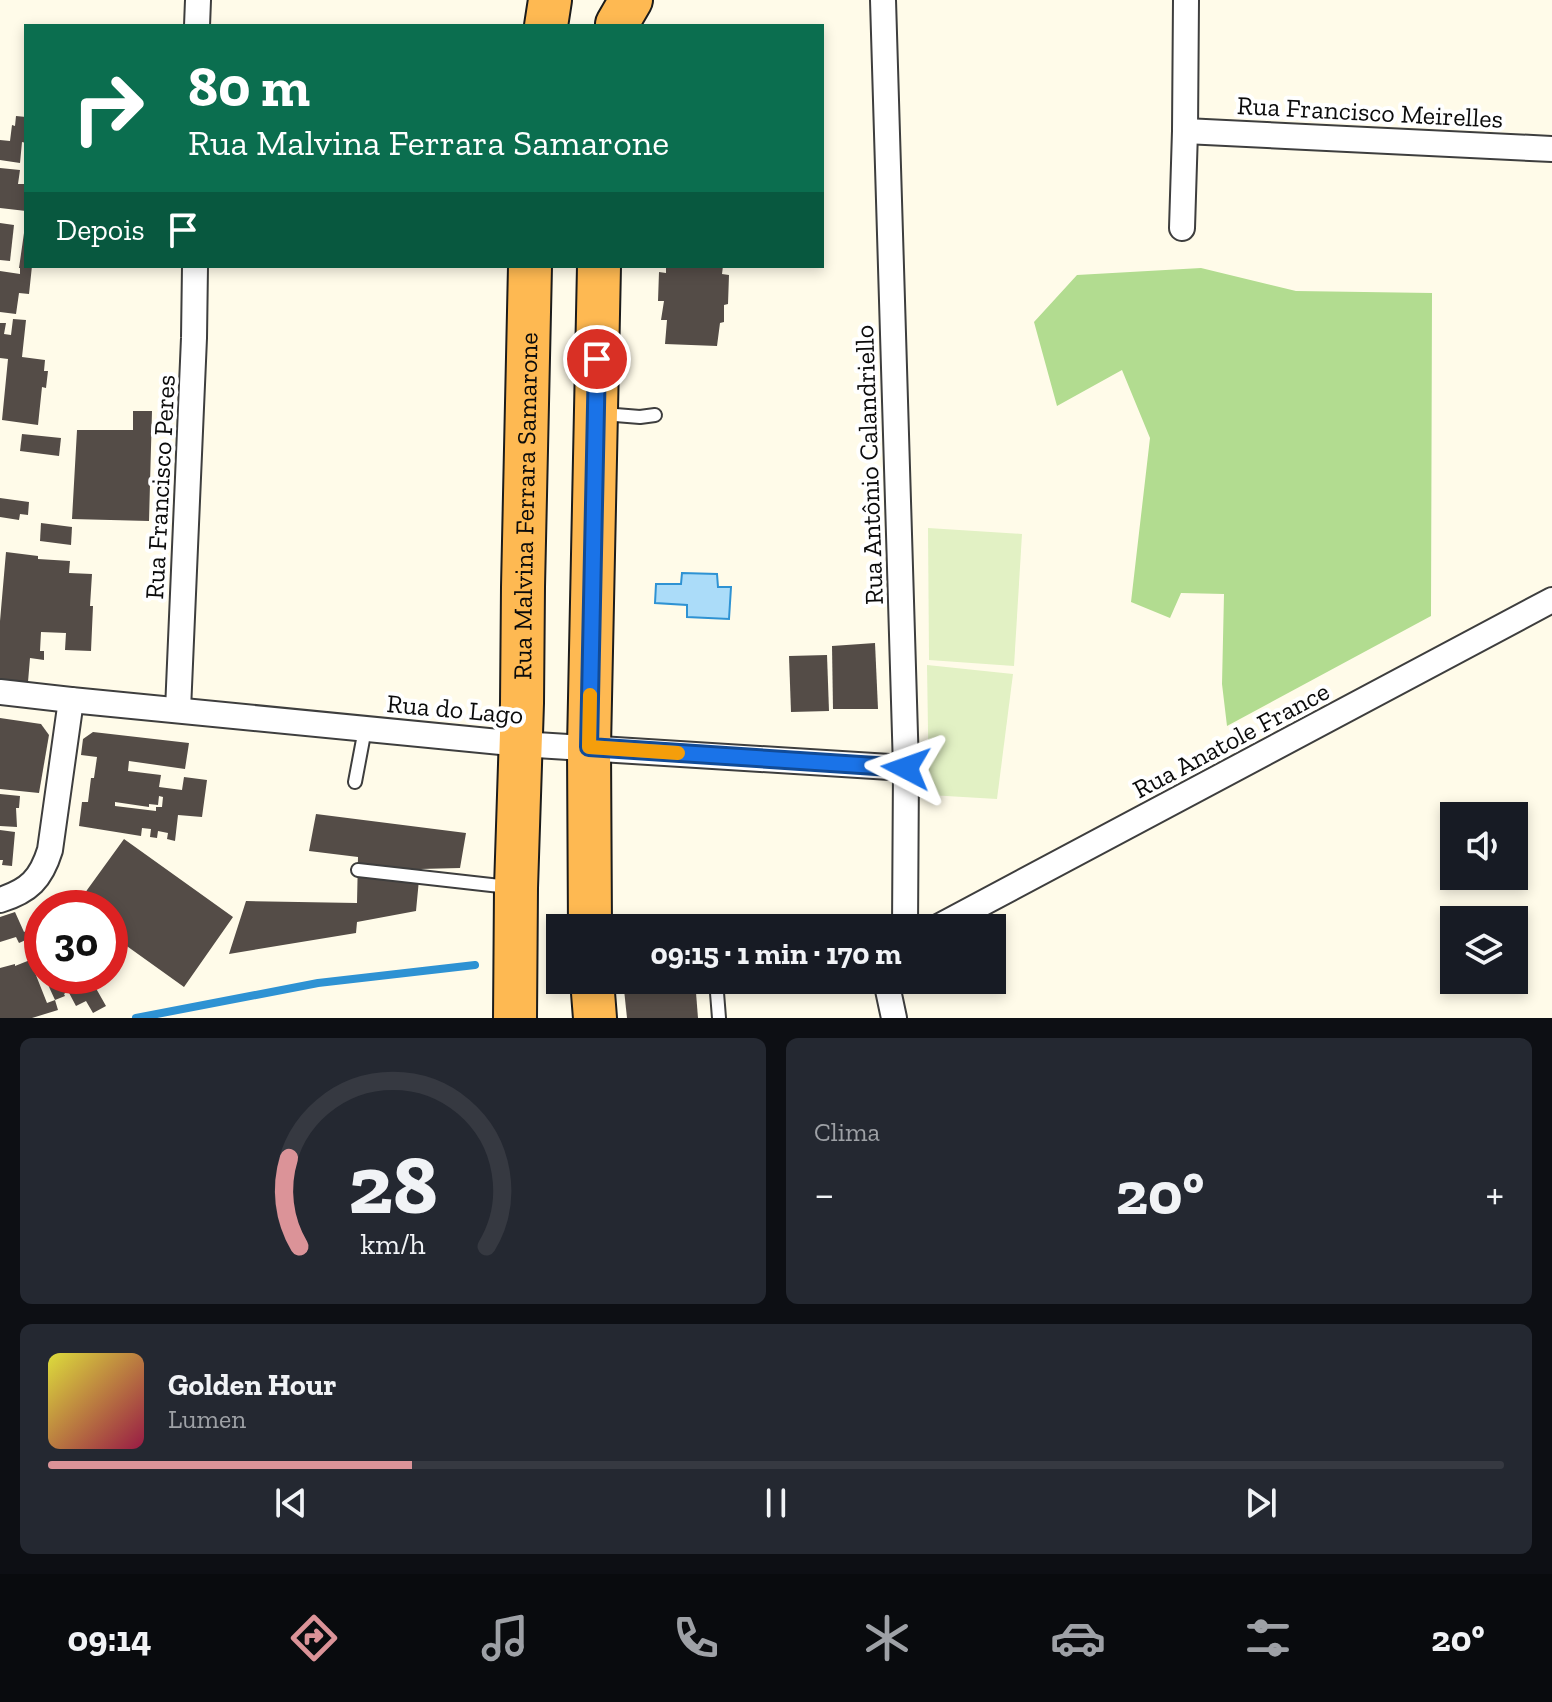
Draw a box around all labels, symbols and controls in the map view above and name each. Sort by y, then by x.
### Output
text: 80 m [188,53,310,120]
icon: right [56,56,160,160]
street label: Rua Francisco Meirelles [1236,89,1504,135]
text: Rua Malvina Ferrara Samarone [188,121,669,164]
icon: arrive [161,208,205,252]
text: Depois [56,212,145,248]
pin [563,325,631,393]
street label: Rua Antônio Calandriello [848,325,890,605]
street label: Rua Malvina Ferrara Samarone [506,332,545,680]
icon: arrive [575,337,619,381]
street label: Rua Francisco Peres [138,374,182,600]
street label: Rua Anatole France [1127,675,1335,805]
street label: Rua do Lago [385,687,525,731]
position arrow [864,726,948,810]
map controls [1440,802,1528,994]
button: sound [1440,802,1528,890]
speed limit sign: 30 [24,890,128,994]
button: layers [1440,906,1528,994]
text: 09:15 · 1 min · 170 m [650,936,902,972]
text: Clima [814,1116,880,1148]
text: 28 [348,1134,438,1234]
text: 20° [1116,1157,1204,1229]
text: − [814,1167,835,1220]
text: + [1485,1167,1504,1220]
text: km/h [360,1227,426,1261]
text: Golden Hour [168,1367,336,1403]
text: Lumen [168,1403,246,1435]
icon: previous [269,1481,313,1525]
icon: pause [754,1481,798,1525]
icon: next [1239,1481,1283,1525]
icon: directions [286,1610,342,1666]
icon: music [477,1610,533,1666]
icon: phone [668,1610,724,1666]
icon: climate [859,1610,915,1666]
icon: car [1050,1610,1106,1666]
icon: filters [1240,1610,1296,1666]
text: 09:14 [67,1617,151,1660]
text: 20° [1431,1617,1484,1660]

